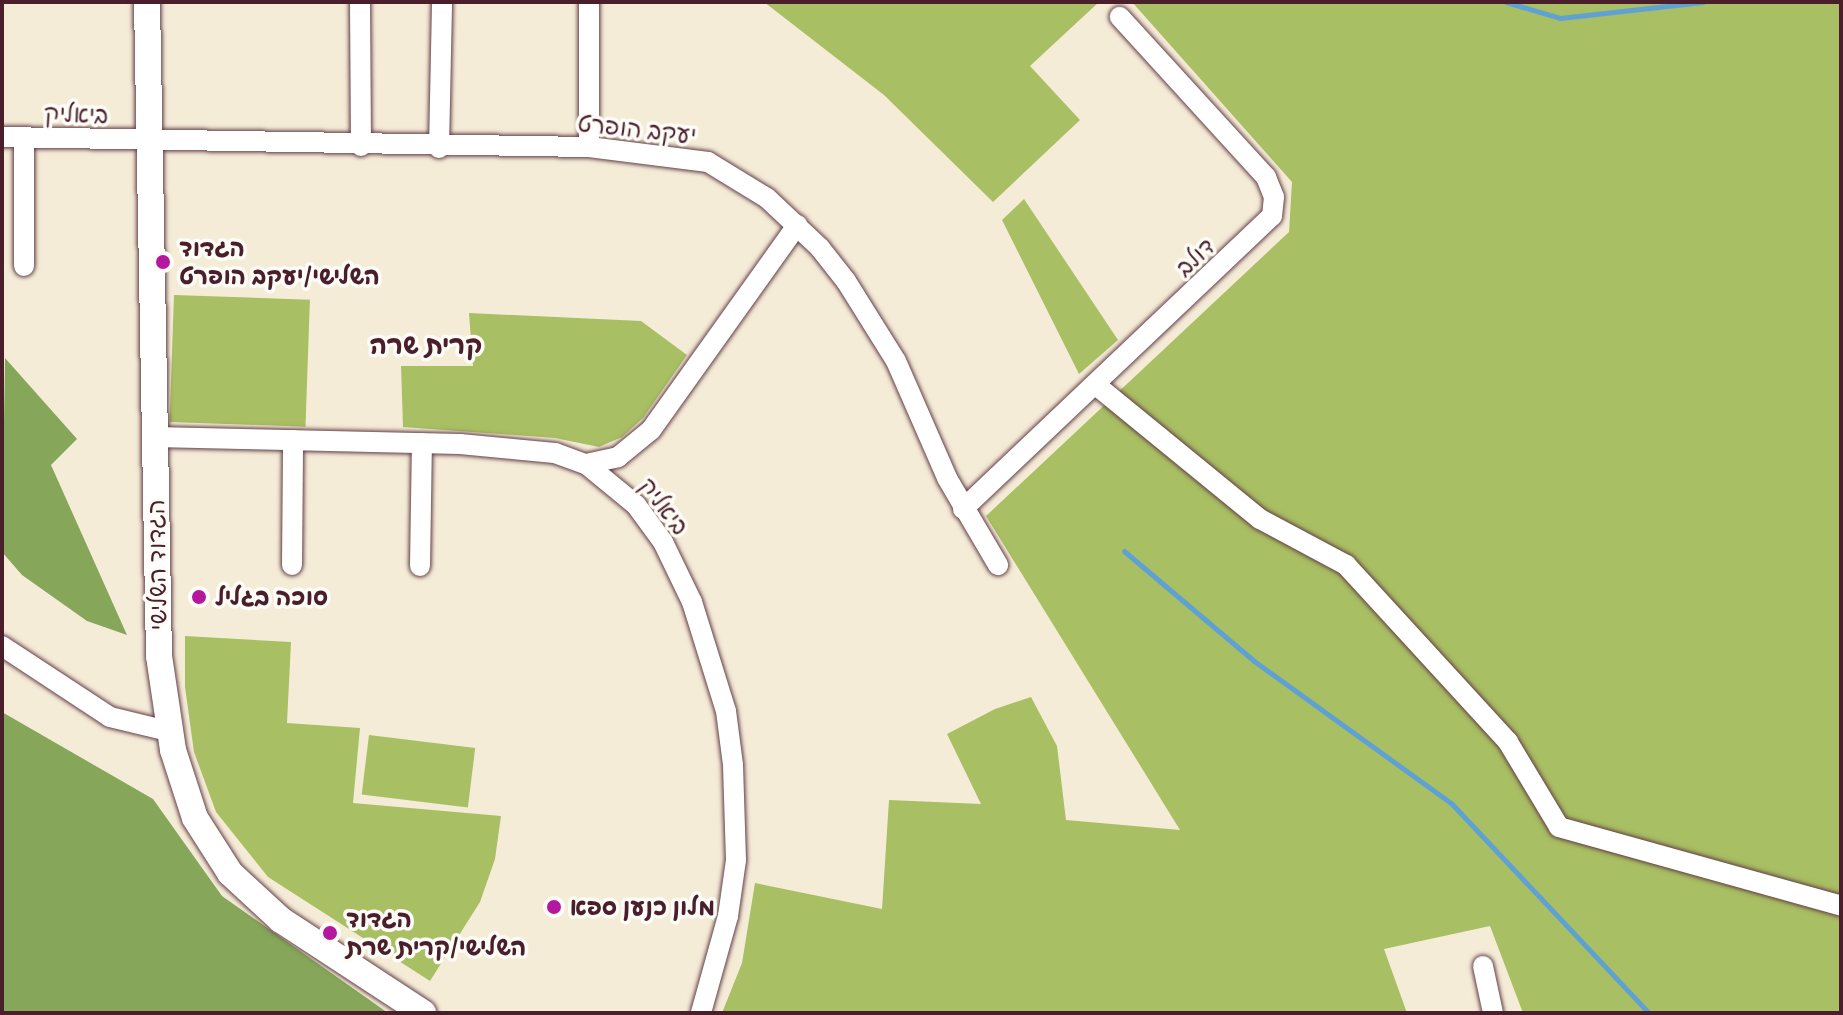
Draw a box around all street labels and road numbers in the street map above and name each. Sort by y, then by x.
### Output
street label: ביאליק [43,98,109,130]
street label: יעקב הופרט [576,108,698,150]
street label: דולב [1169,232,1221,282]
street label: ביאליק [633,471,695,541]
street label: הגדוד השלישי [141,499,173,631]

